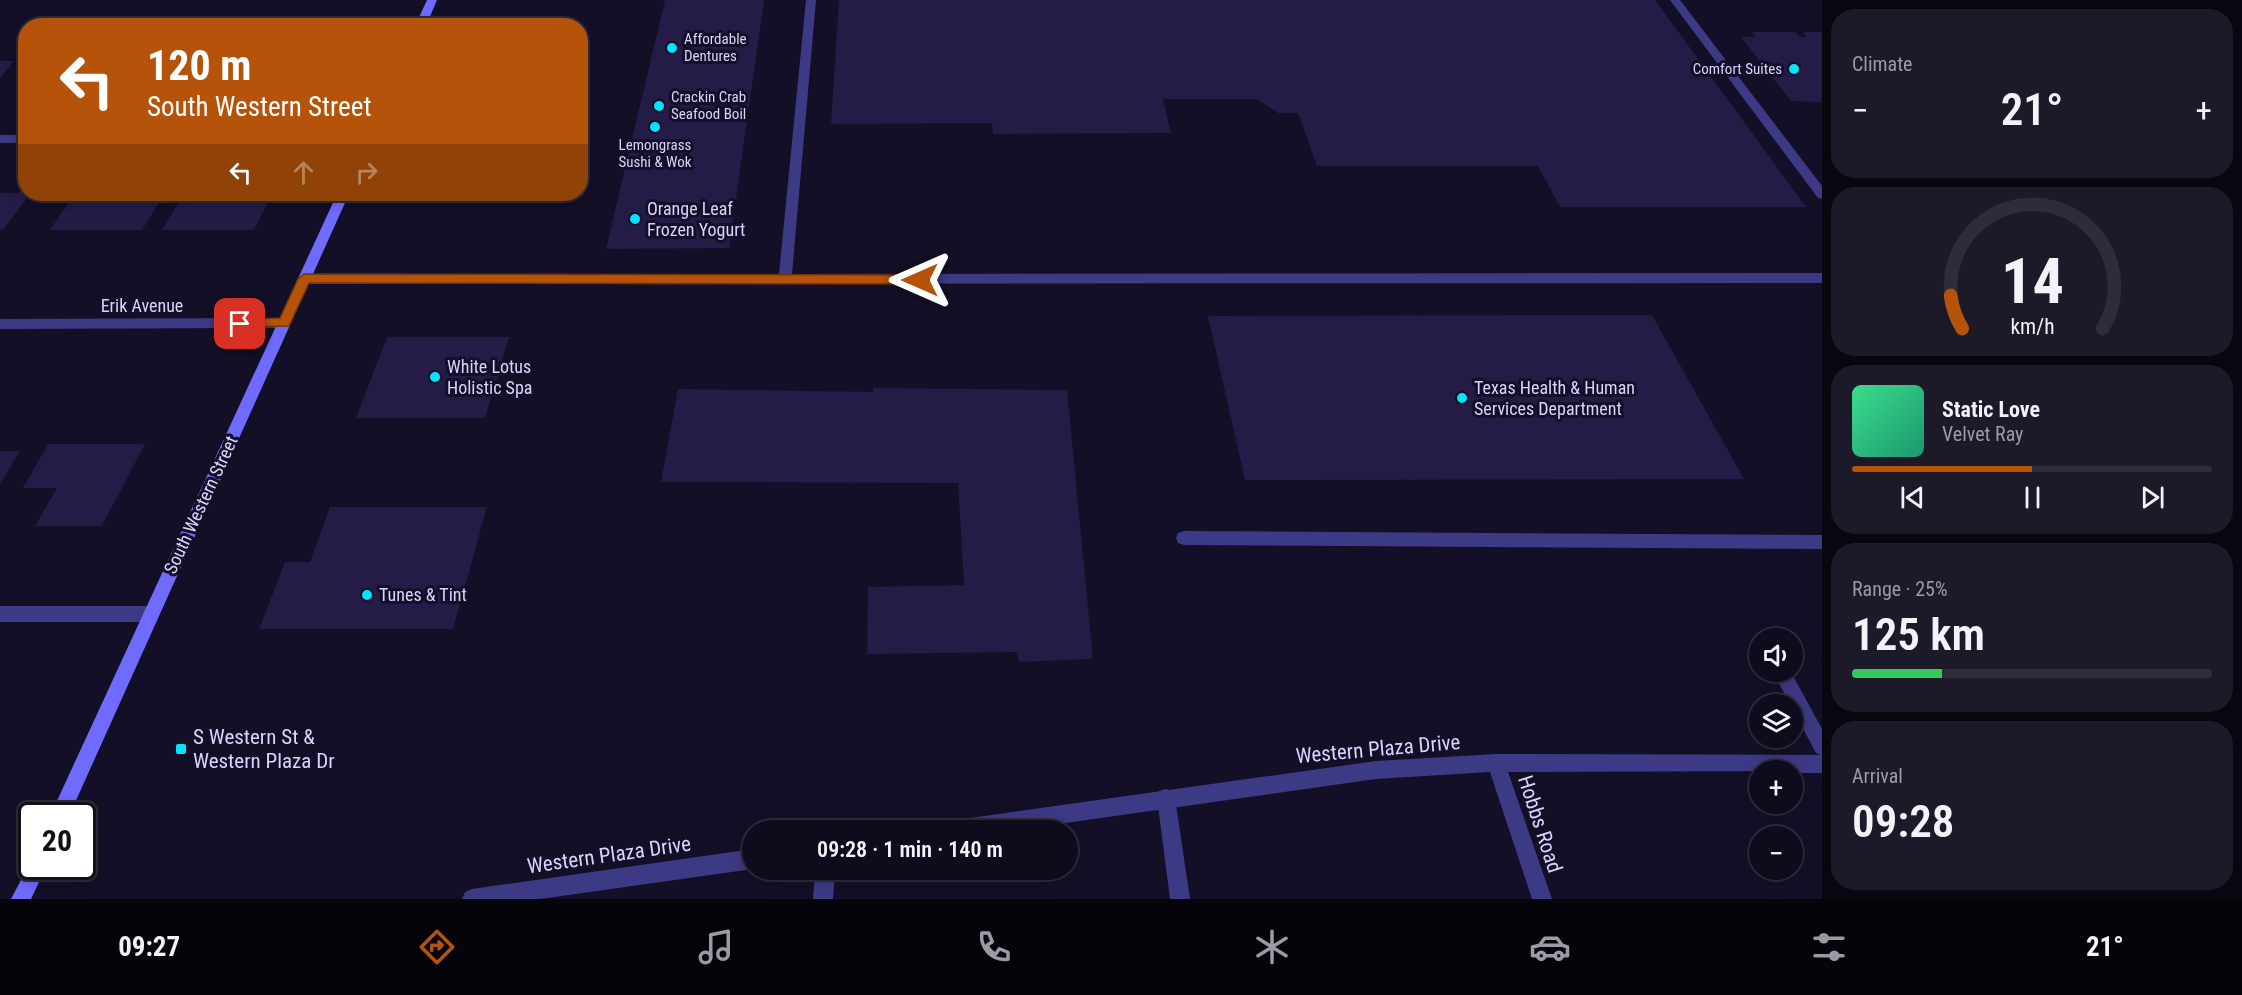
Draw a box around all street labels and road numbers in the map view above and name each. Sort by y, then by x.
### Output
street label: Erik Avenue [101,295,183,316]
street label: South Western Street [159,433,242,577]
street label: Western Plaza Drive [1295,730,1461,768]
street label: Hobbs Road [1513,772,1567,876]
street label: Western Plaza Drive [526,832,693,878]

